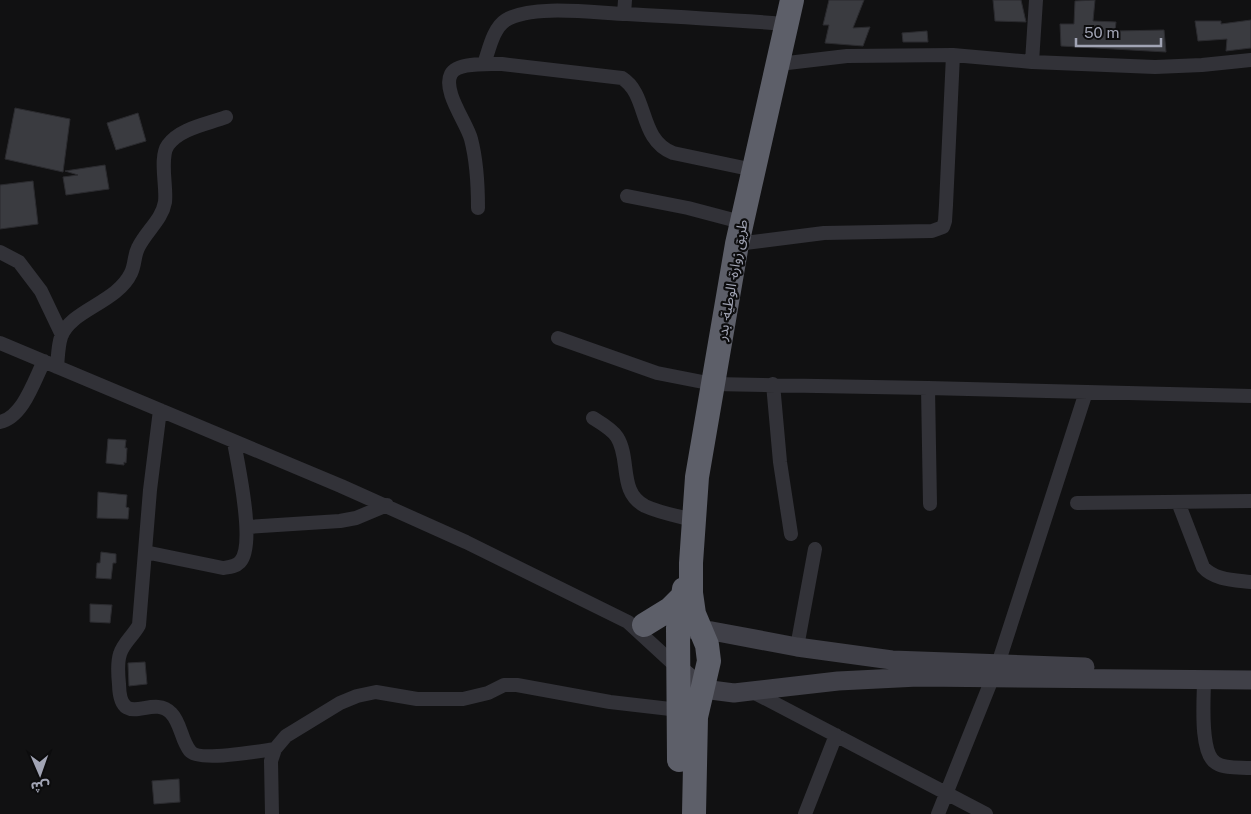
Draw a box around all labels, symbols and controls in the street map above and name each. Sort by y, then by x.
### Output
scale bar [1076,15,1161,47]
text: 50 m [1084,24,1119,41]
street label: طريق زوارة- الوطية- بدر [713,218,753,343]
north arrow [15,749,65,799]
text: ش [31,779,50,795]

